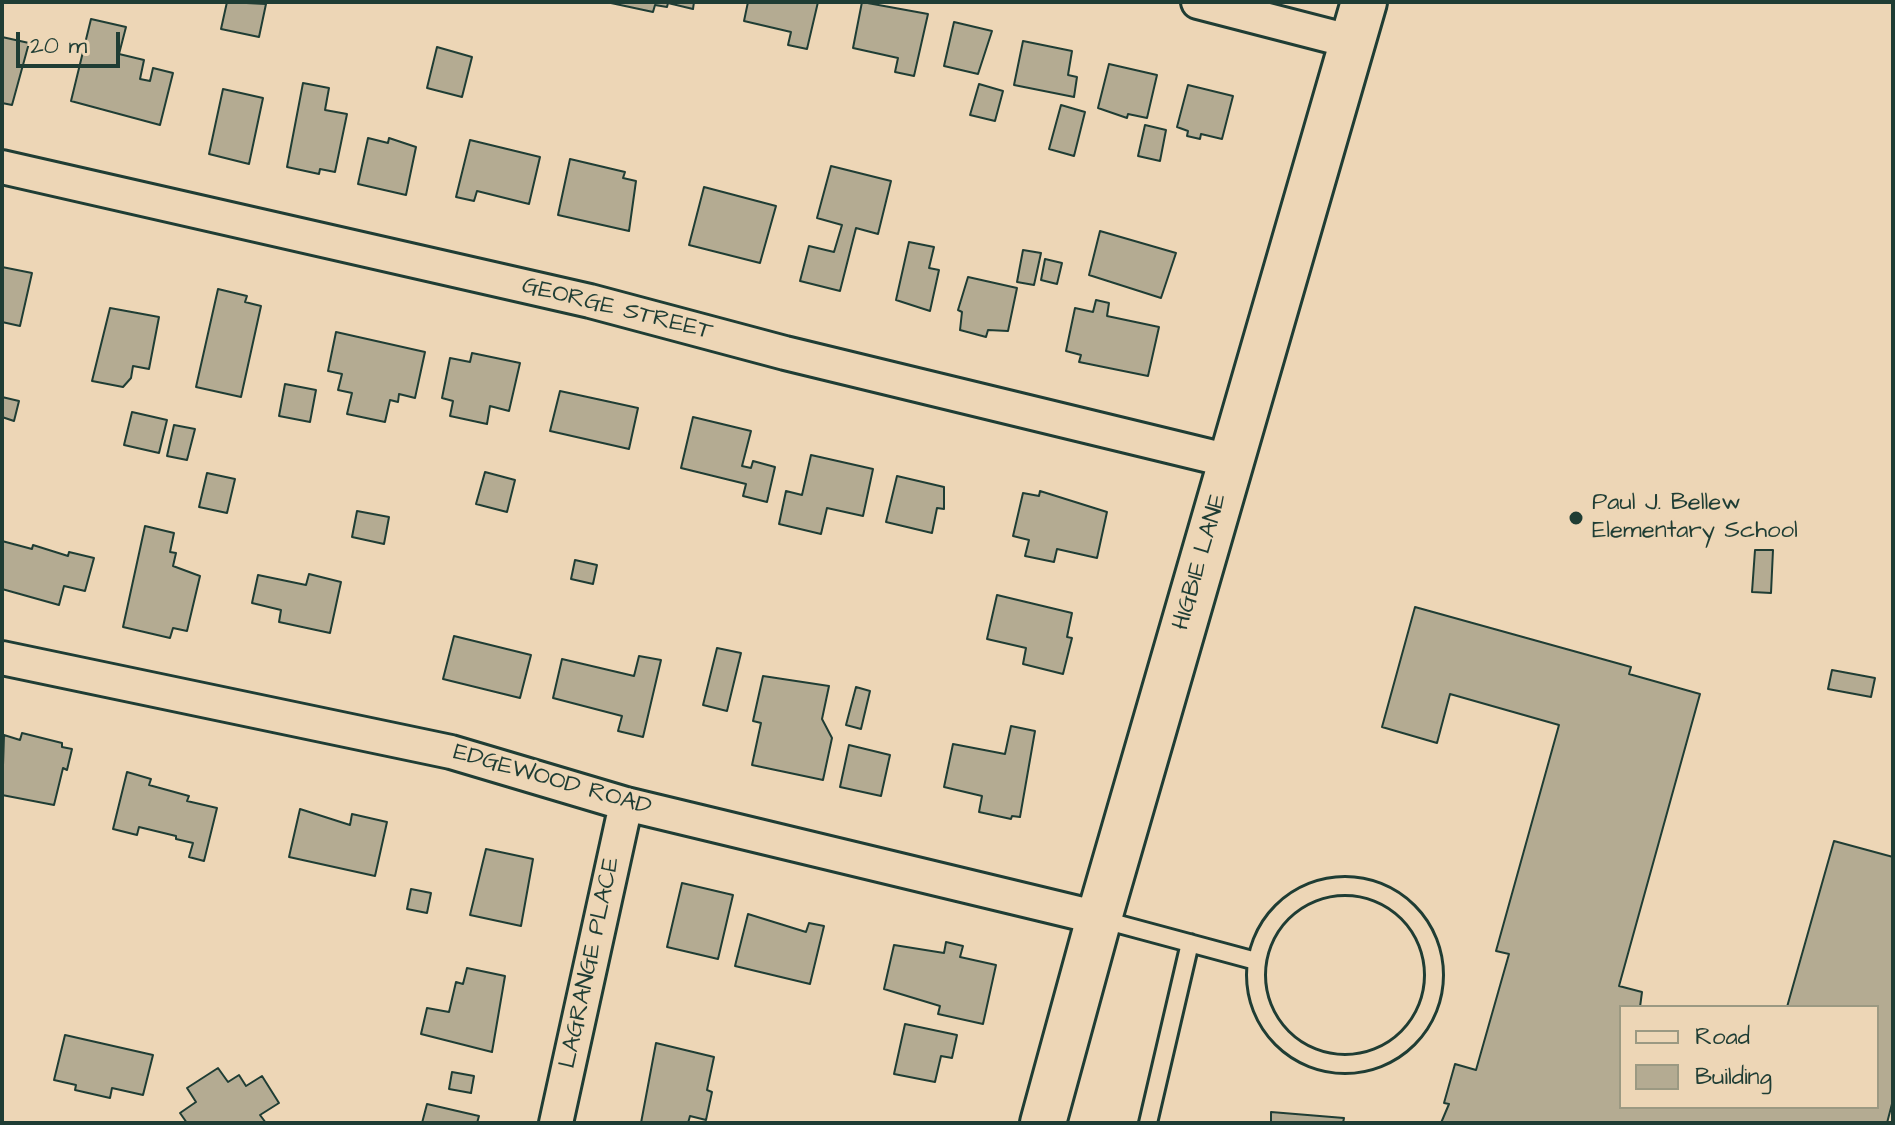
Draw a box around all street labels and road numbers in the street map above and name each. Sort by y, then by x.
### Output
street label: GEORGE STREET [519,272,715,348]
street label: HIGBIE LANE [1168,490,1234,634]
street label: EDGEWOOD ROAD [450,739,654,823]
street label: LAGRANGE PLACE [555,855,627,1071]

